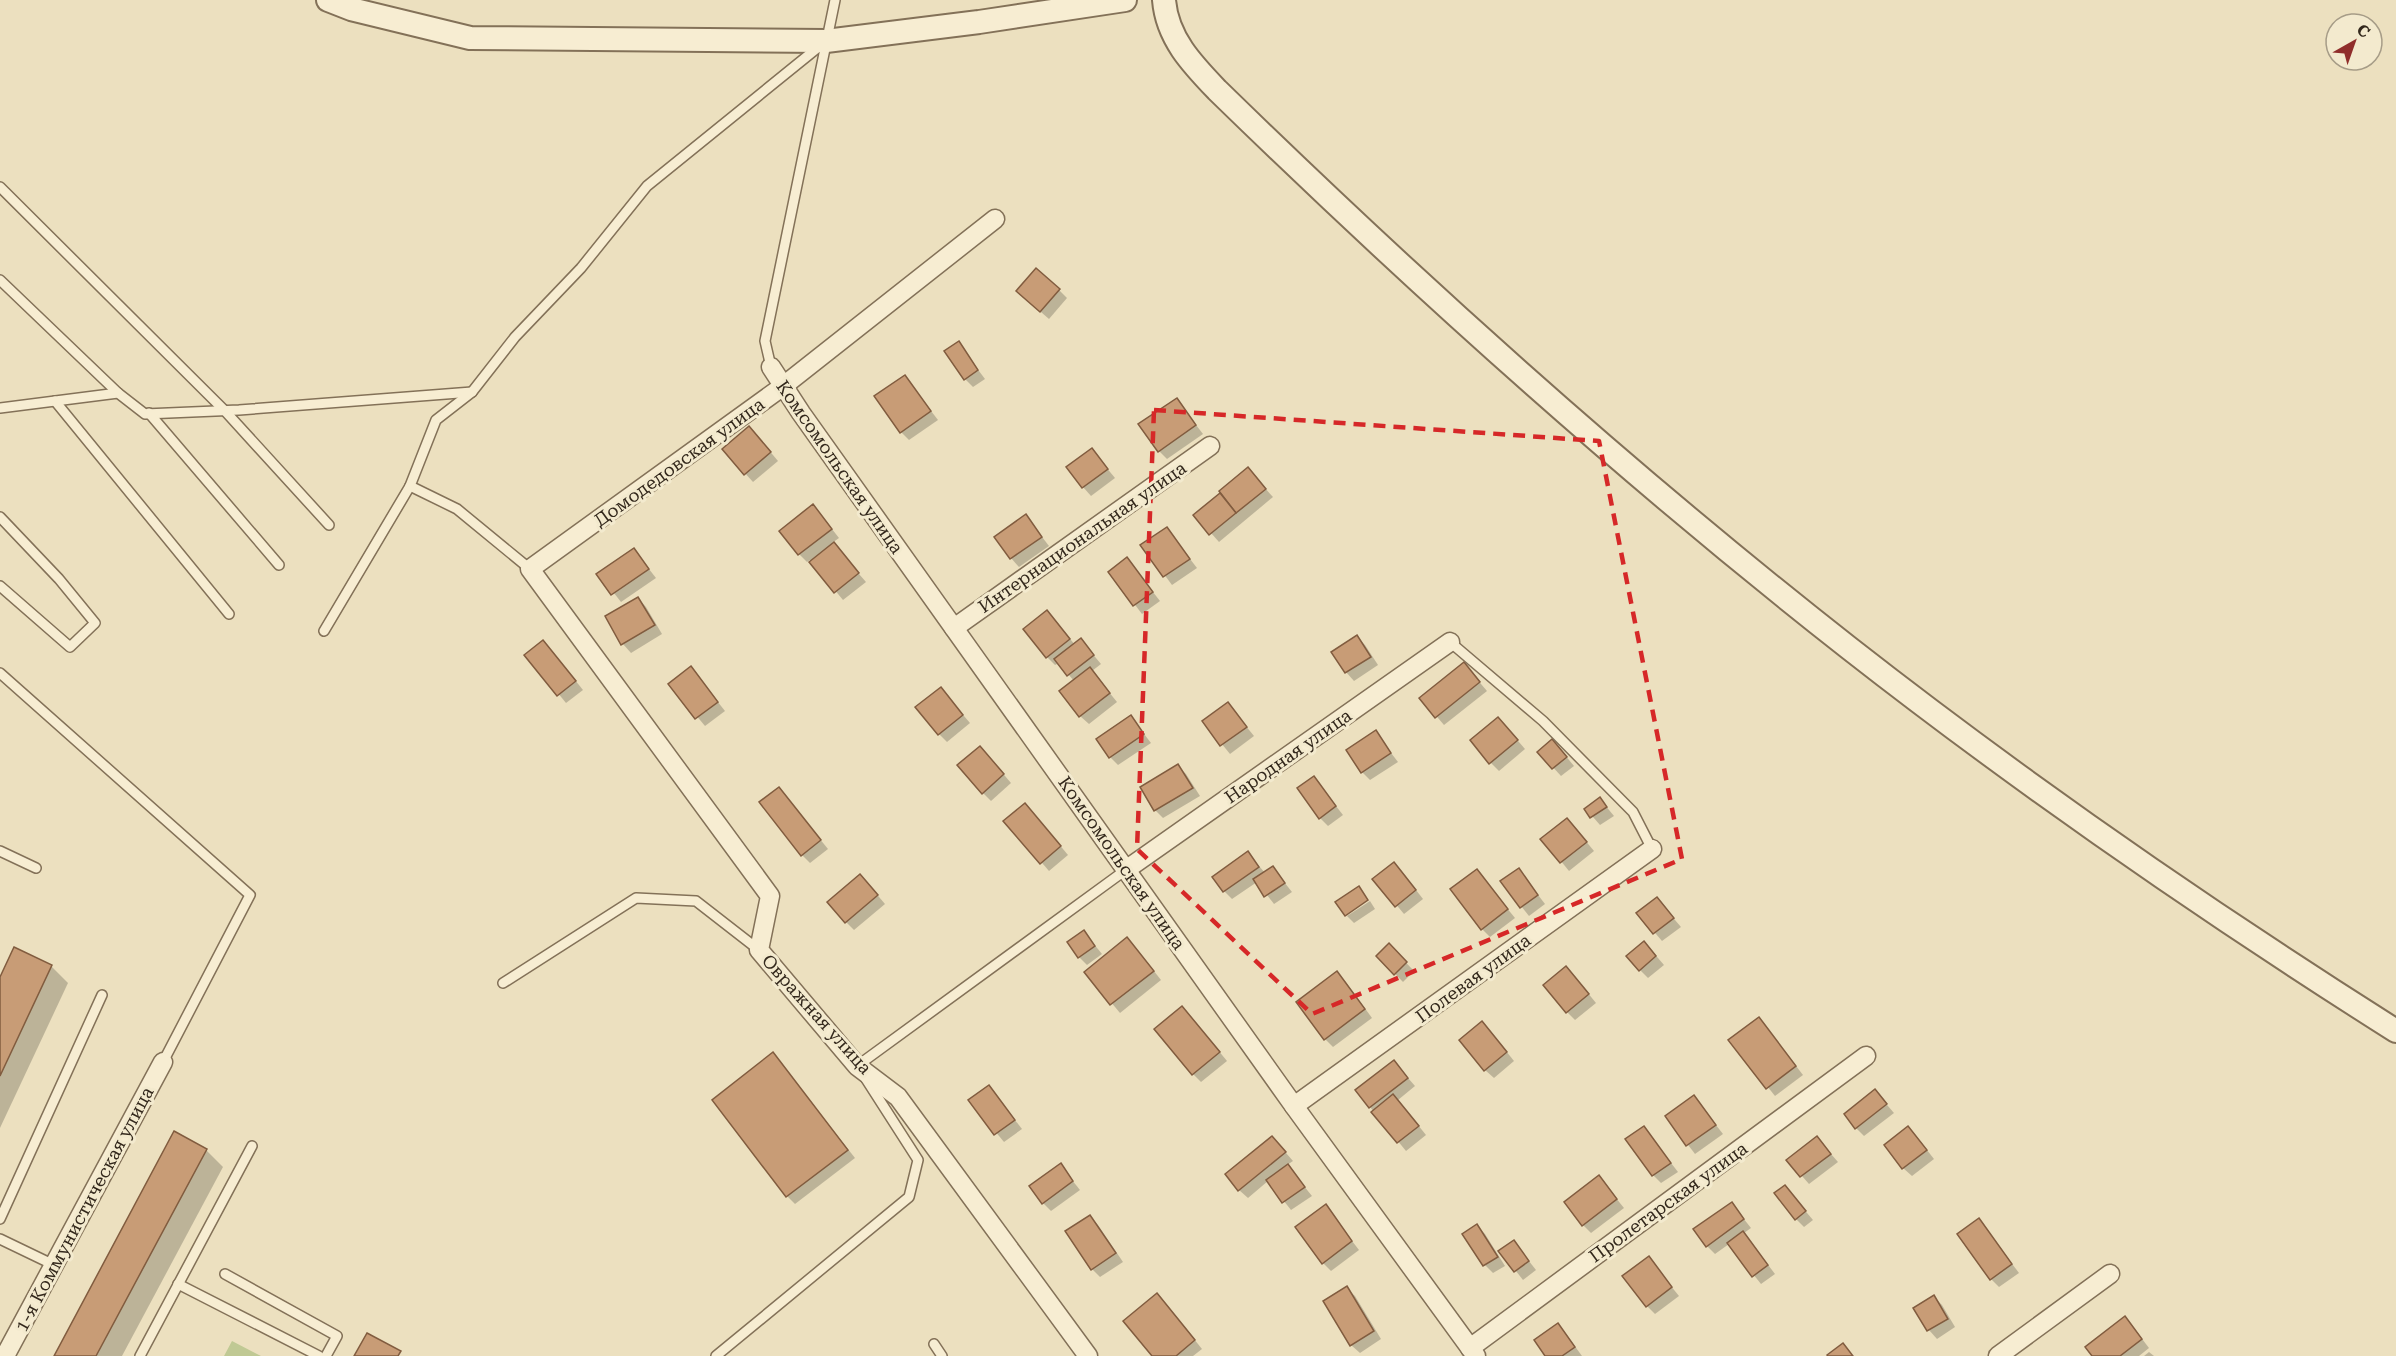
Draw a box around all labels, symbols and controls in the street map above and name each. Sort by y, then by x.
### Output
north arrow [2324,12,2384,72]
text: С [2353,20,2374,42]
street label: Комсомольская улица [772,376,908,558]
street label: Домодедовская улица [590,393,768,531]
street label: Интернациональная улица [974,457,1190,617]
street label: Народная улица [1221,704,1356,808]
street label: Комсомольская улица [1054,772,1190,954]
street label: Полевая улица [1412,929,1535,1027]
street label: Овражная улица [758,950,876,1078]
street label: 1-я Коммунистическая улица [10,1083,158,1335]
street label: Пролетарская улица [1585,1137,1752,1267]

